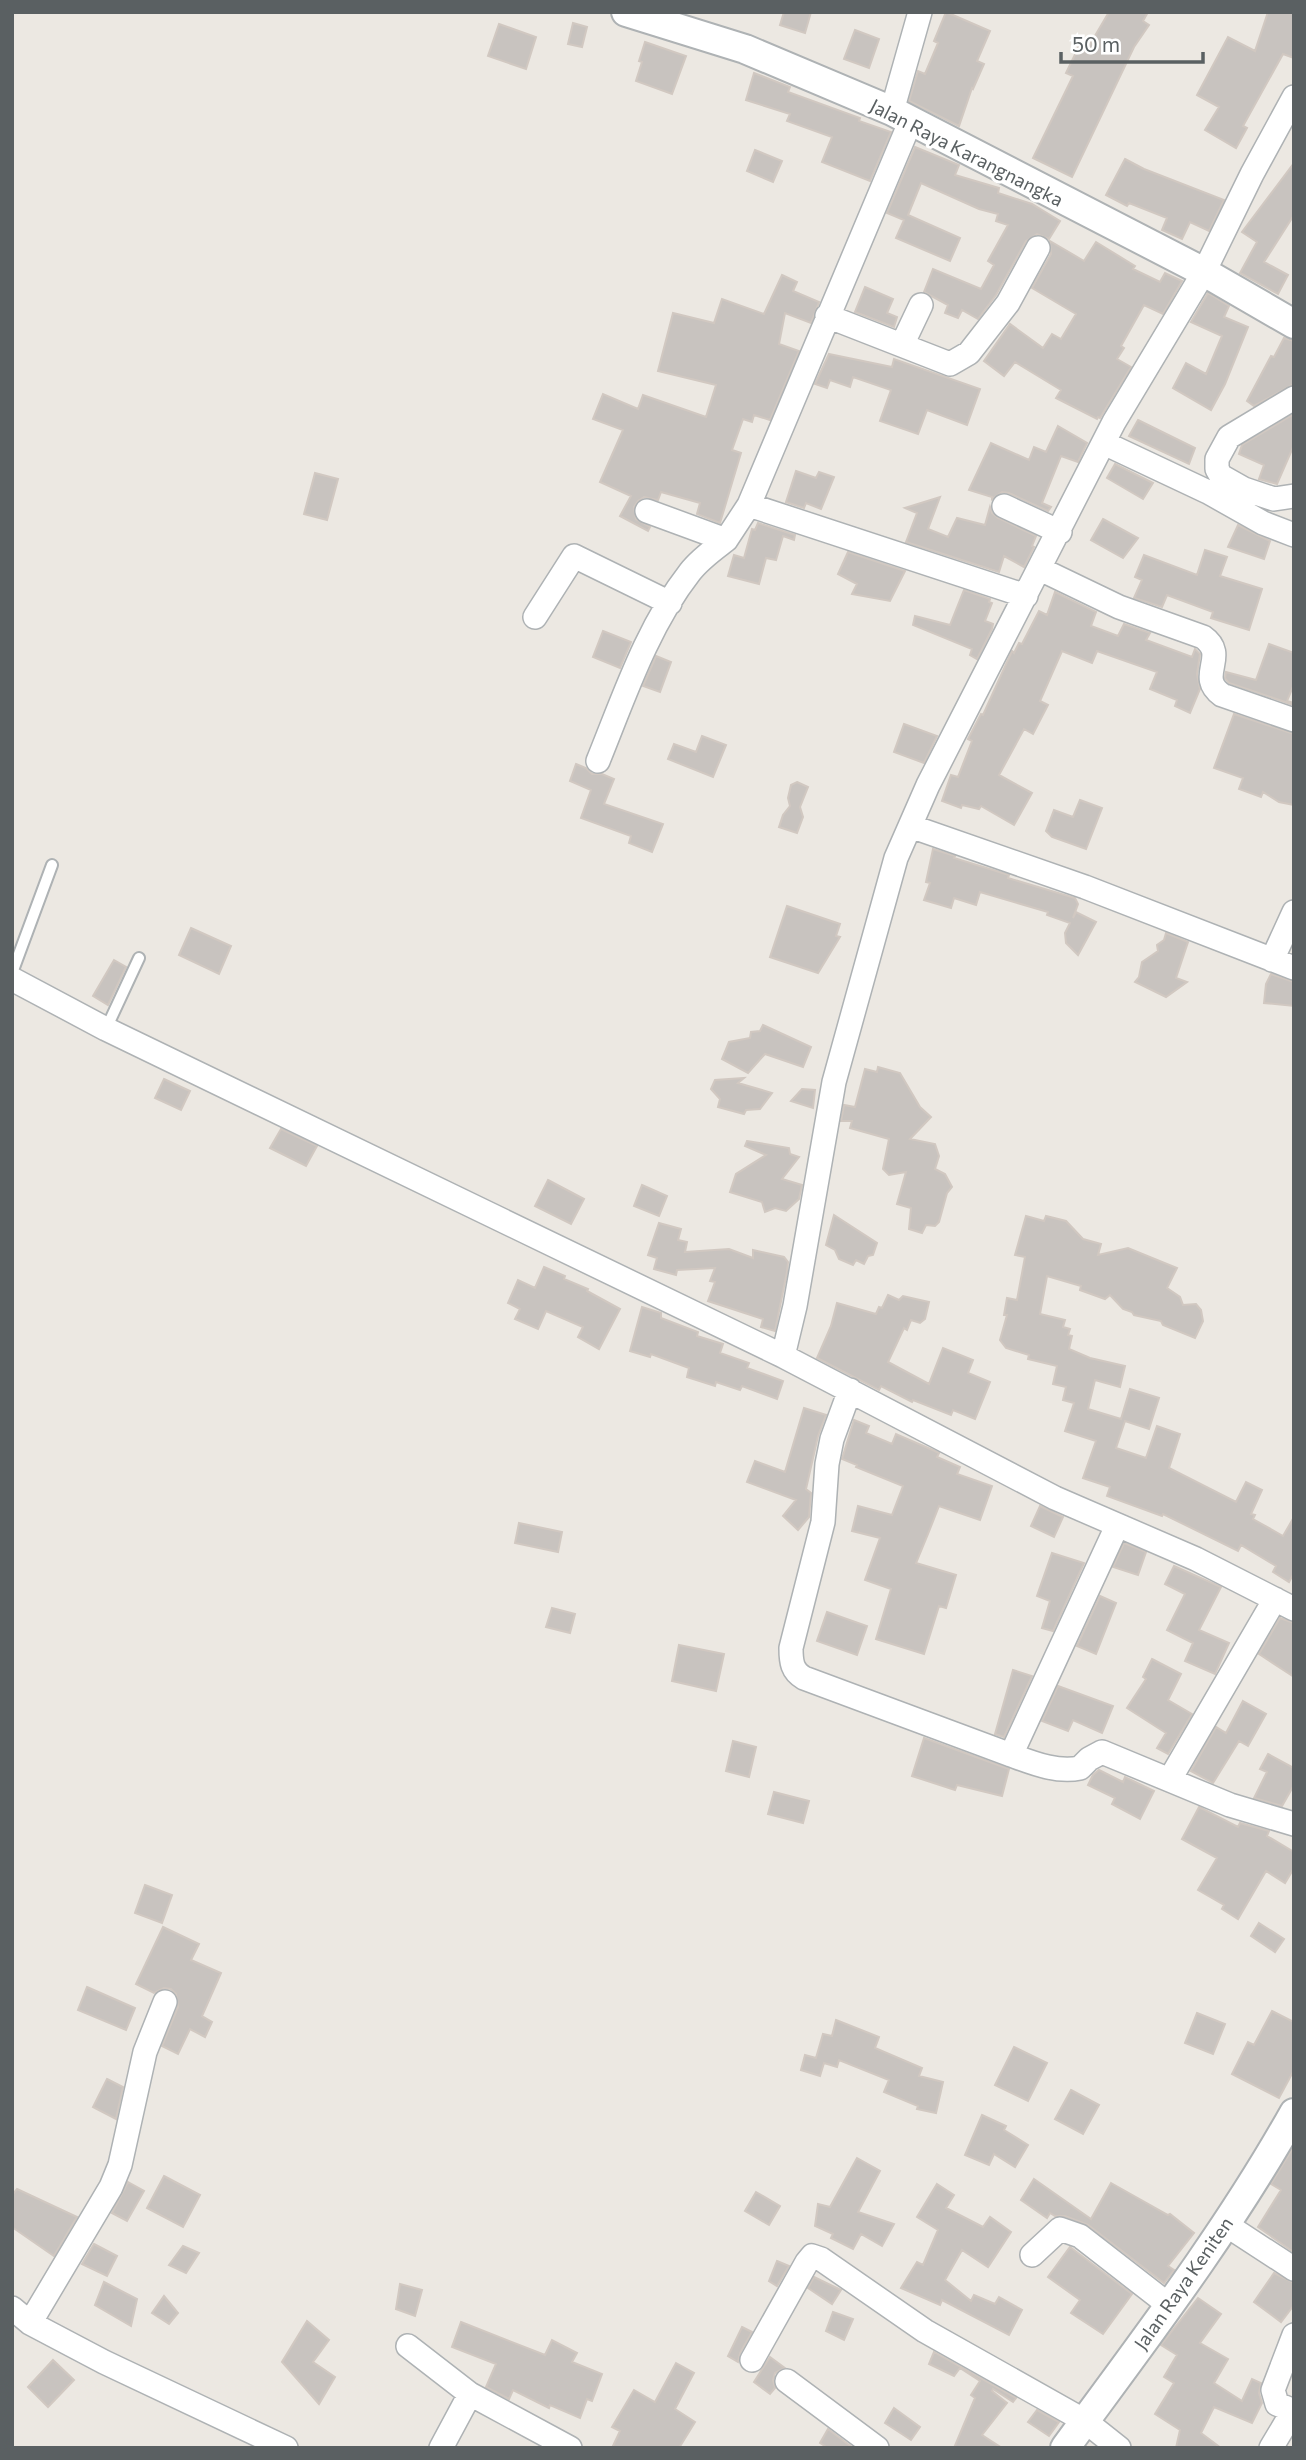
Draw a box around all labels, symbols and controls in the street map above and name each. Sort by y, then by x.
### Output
scale bar [1061,21,1203,65]
text: 50 m [1072,31,1120,56]
street label: Jalan Raya Karangnangka [867,93,1067,211]
street label: Jalan Raya Keniten [1129,2212,1237,2354]

